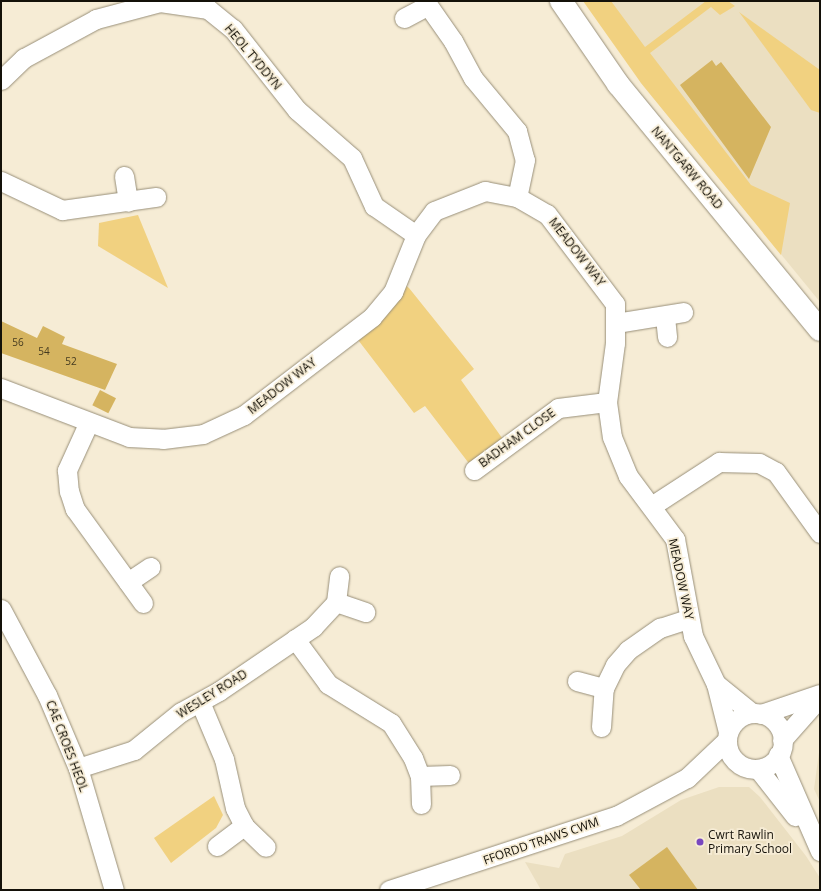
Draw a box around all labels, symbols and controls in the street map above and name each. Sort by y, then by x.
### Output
street label: HEOL TYDDYN [222,21,284,93]
street label: NANTGARW ROAD [648,124,726,212]
street label: MEADOW WAY [546,215,608,289]
house number: 56 [12,337,24,349]
house number: 54 [38,346,50,358]
street label: MEADOW WAY [245,355,319,417]
house number: 52 [65,356,77,368]
street label: BADHAM CLOSE [476,405,558,471]
street label: MEADOW WAY [665,537,697,621]
street label: WESLEY ROAD [174,667,250,721]
street label: CAE CROES HEOL [43,698,91,794]
street label: FFORDD TRAWS CWM [481,814,601,868]
place label: Cwrt Rawlin Primary School [708,828,792,856]
marker: Cwrt Rawlin Primary School [695,837,705,847]

